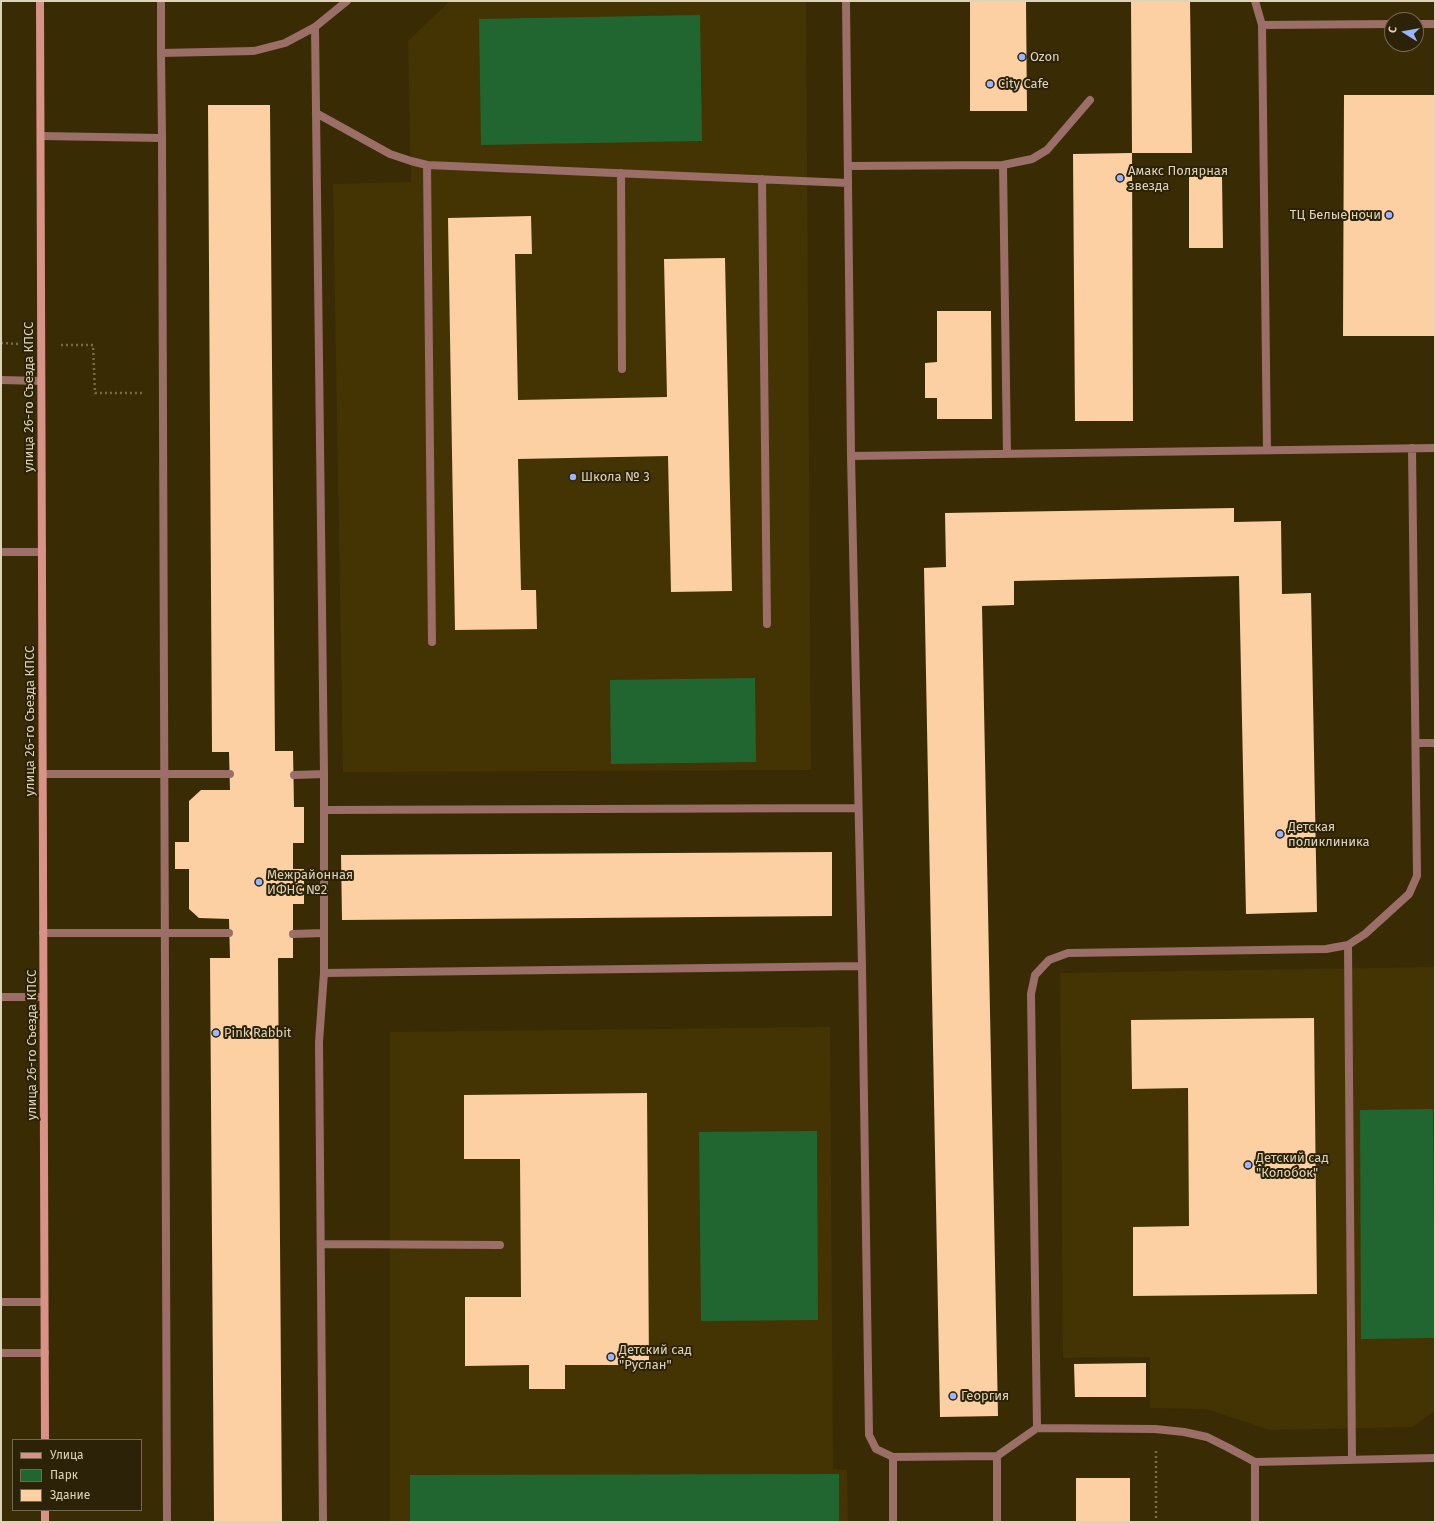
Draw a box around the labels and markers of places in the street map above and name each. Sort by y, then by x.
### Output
place label: Ozon [1030,49,1060,65]
marker: Ozon [1017,52,1027,62]
place label: City Cafe [998,76,1049,92]
marker: City Cafe [985,79,995,89]
place label: Амакс Полярная звезда [1128,163,1228,194]
marker: Амакс Полярная звезда [1115,173,1125,183]
place label: ТЦ Белые ночи [1290,207,1381,223]
marker: ТЦ Белые ночи [1384,210,1394,220]
place label: Школа № 3 [581,469,650,485]
marker: Школа № 3 [568,472,578,482]
place label: Детская поликлиника [1288,819,1370,850]
marker: Детская поликлиника [1275,829,1285,839]
place label: Межрайонная ИФНС №2 [267,867,353,898]
marker: Межрайонная ИФНС №2 [254,877,264,887]
place label: Pink Rabbit [224,1025,292,1041]
marker: Pink Rabbit [211,1028,221,1038]
place label: Детский сад "Колобок" [1256,1150,1329,1181]
marker: Детский сад "Колобок" [1243,1160,1253,1170]
place label: Детский сад "Руслан" [619,1342,692,1373]
marker: Детский сад "Руслан" [606,1352,616,1362]
place label: Георгия [961,1388,1009,1404]
marker: Георгия [948,1391,958,1401]

